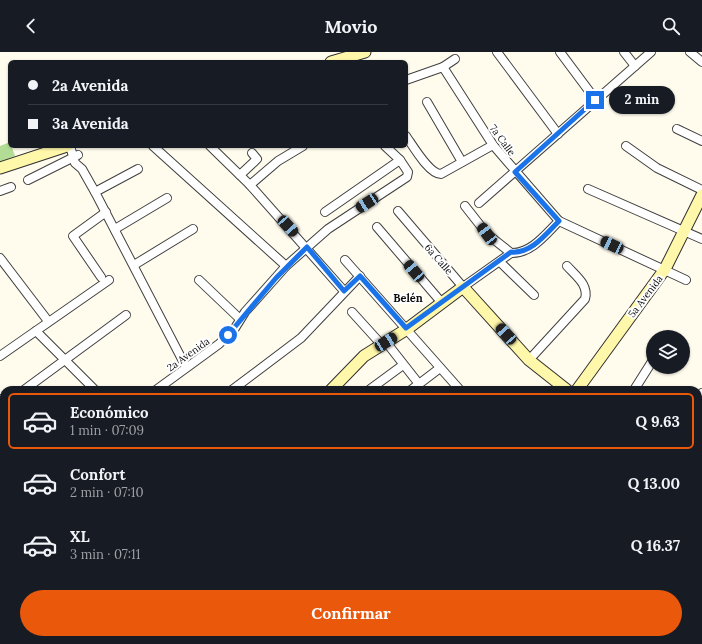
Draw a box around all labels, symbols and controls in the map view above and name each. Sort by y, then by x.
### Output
icon: back [20,15,42,37]
text: Movio [325,15,377,38]
icon: search [660,15,682,37]
text: 2a Avenida [52,76,128,95]
callout: 2 min [609,86,675,114]
route end [586,91,604,109]
text: 2 min [625,91,659,108]
text: 3a Avenida [52,114,129,133]
street label: 7a Calle [487,122,519,159]
car [354,191,380,215]
car [276,213,300,239]
car [475,221,499,247]
car [599,234,625,256]
street label: 6a Calle [422,241,456,278]
car [402,258,426,284]
street label: 5a Avenida [625,273,666,320]
district label: Belén [393,291,423,305]
car [494,321,518,347]
route start [219,326,237,344]
map controls [646,330,690,374]
button: layers [646,330,690,374]
car [373,331,399,353]
street label: 2a Avenida [164,335,212,374]
icon: car [22,403,58,439]
text: Económico [70,403,149,422]
text: Q 9.63 [636,412,680,431]
text: 1 min · 07:09 [70,422,144,439]
icon: car [22,465,58,501]
text: Confort [70,465,126,484]
text: Q 13.00 [628,474,680,493]
text: 2 min · 07:10 [70,484,144,501]
icon: car [22,527,58,563]
text: XL [70,527,90,546]
text: Q 16.37 [631,536,680,555]
text: 3 min · 07:11 [70,546,140,563]
button: Confirmar [20,590,682,636]

